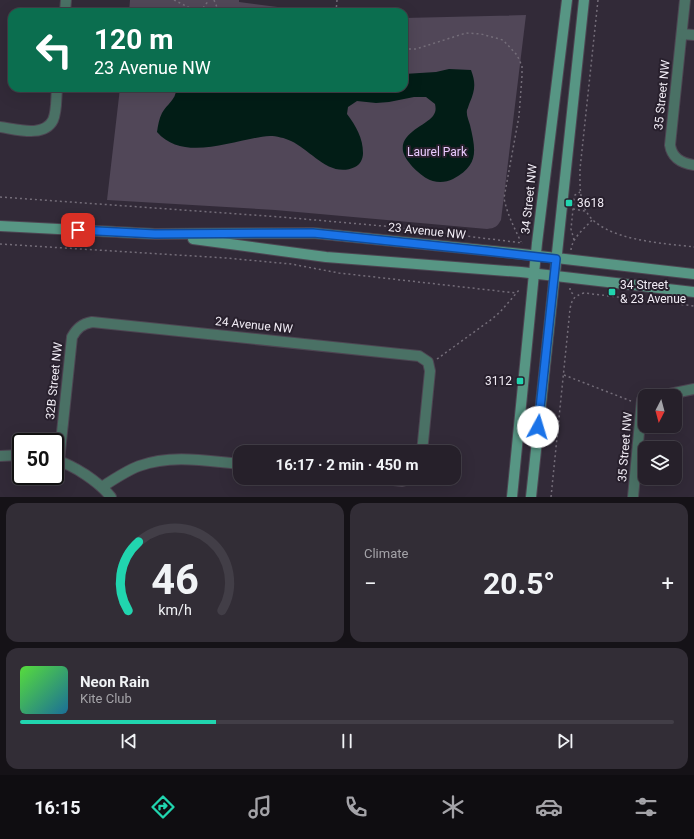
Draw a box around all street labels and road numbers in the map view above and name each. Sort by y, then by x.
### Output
street label: 35 Street NW [651,59,673,131]
street label: 34 Street NW [518,163,540,235]
street label: 23 Avenue NW [388,220,467,242]
street label: 24 Avenue NW [215,314,294,336]
street label: 32B Street NW [43,341,65,420]
street label: 35 Street NW [615,411,635,483]

